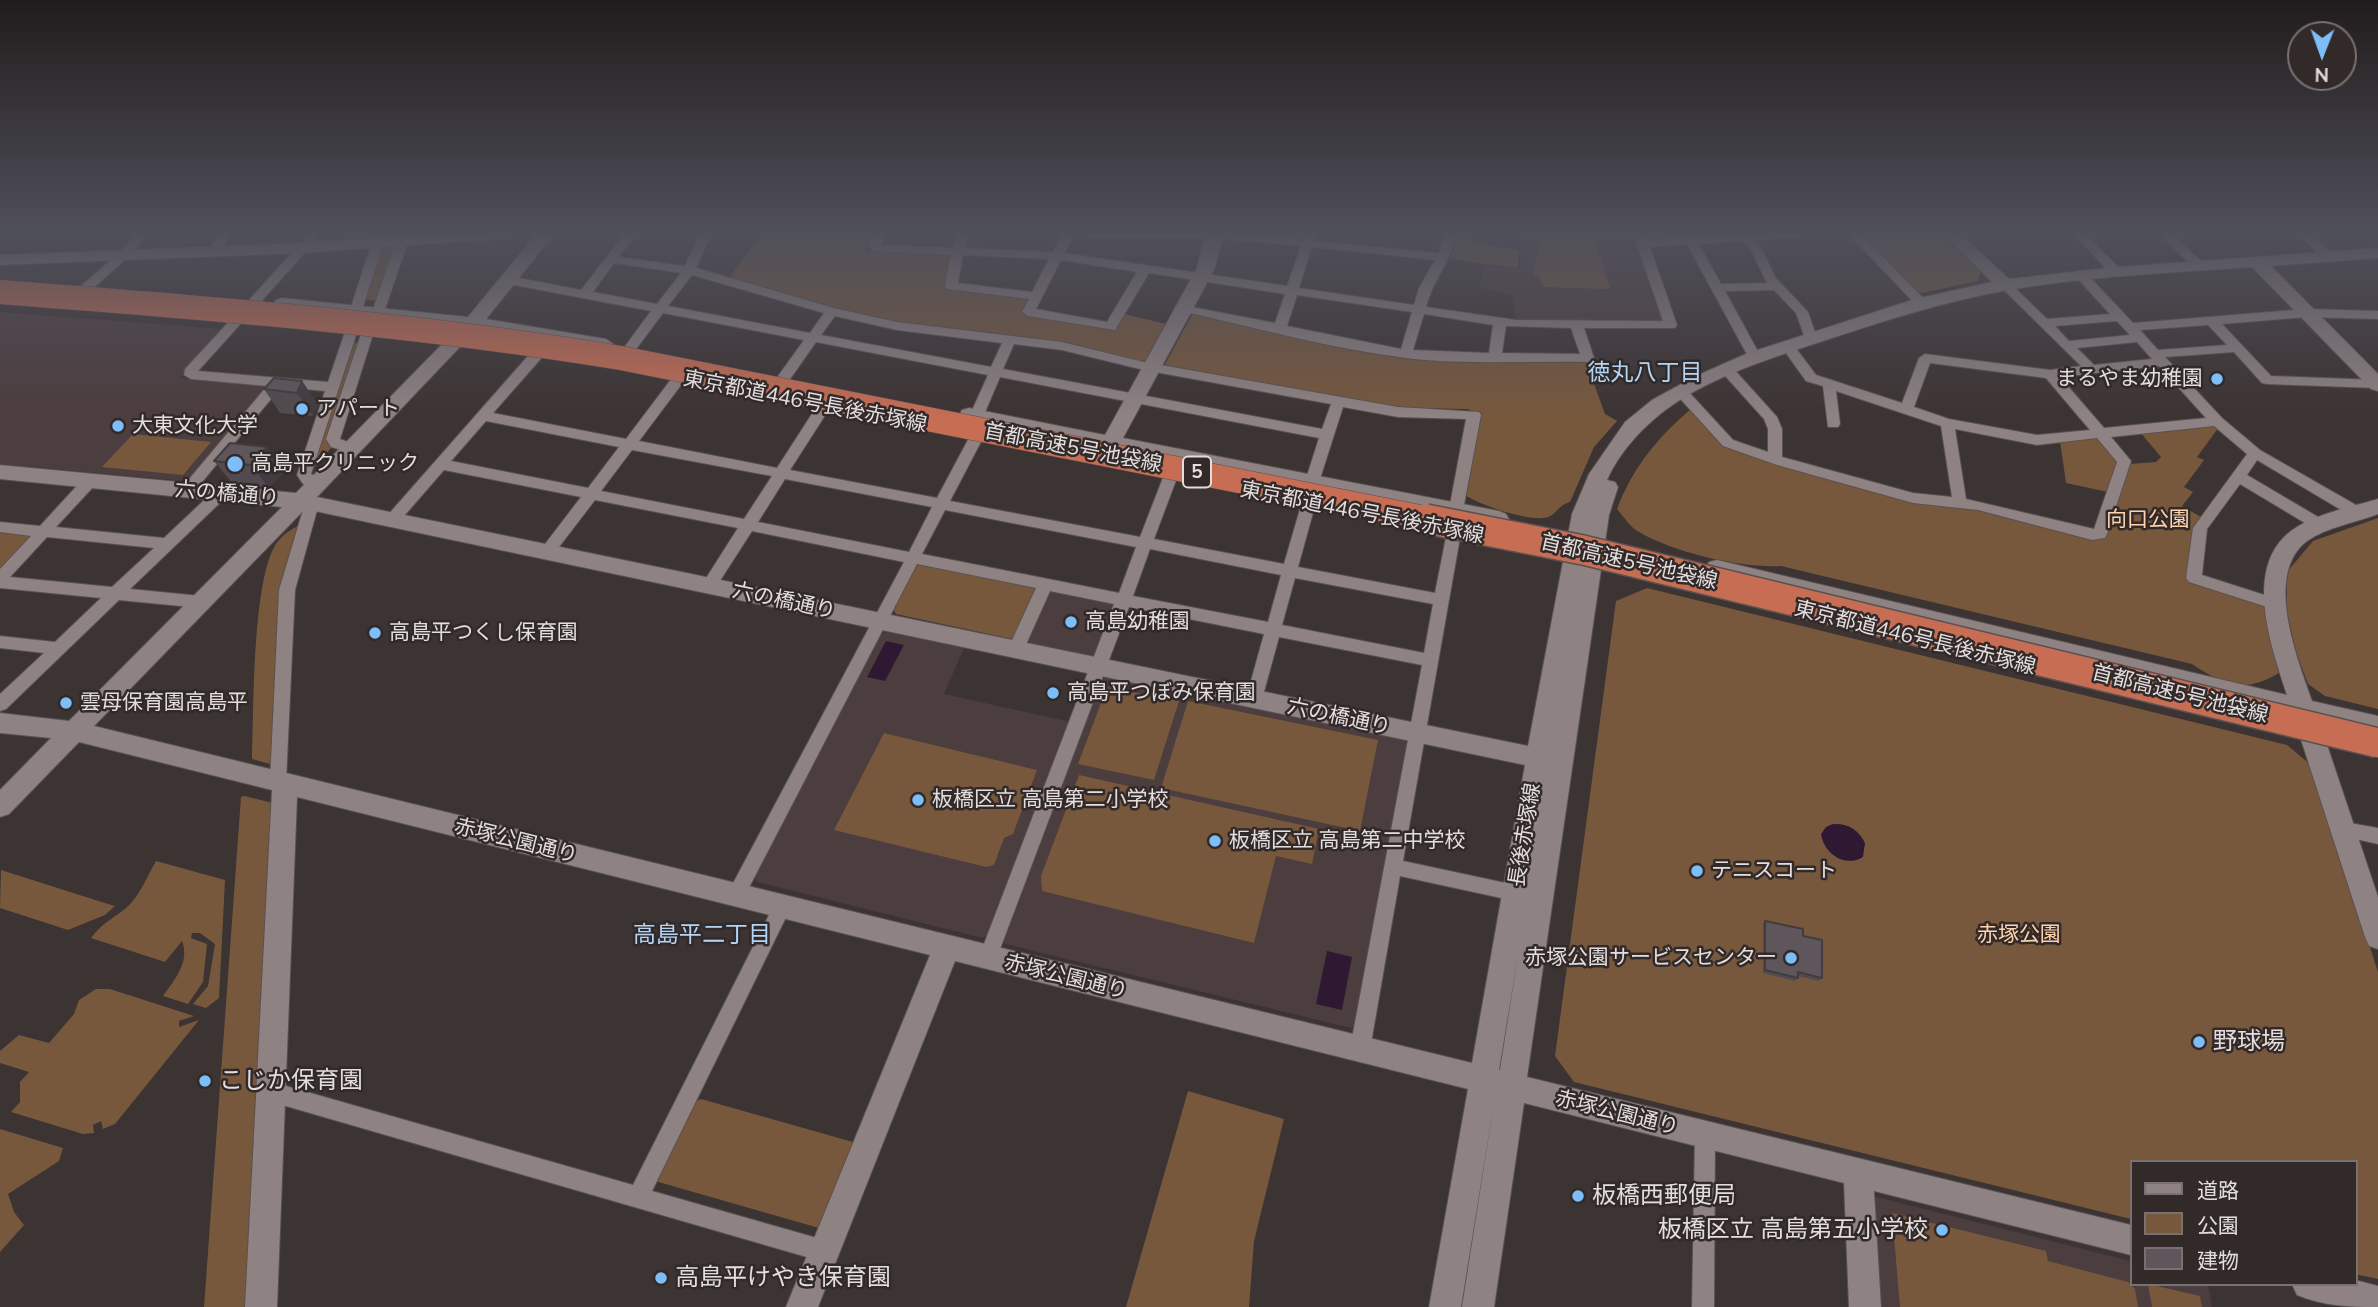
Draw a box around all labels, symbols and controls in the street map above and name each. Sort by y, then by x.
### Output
north arrow [2287,21,2357,91]
text: N [2314,63,2329,87]
district label: 徳丸八丁目 [1588,359,1702,387]
street label: 東京都道446号長後赤塚線 [681,366,929,438]
place label: まるやま幼稚園 [2056,366,2203,392]
marker: まるやま幼稚園 [2209,371,2225,387]
place label: アパート [316,396,400,422]
marker: アパート [294,401,310,417]
place label: 大東文化大学 [132,413,258,439]
marker: 大東文化大学 [110,418,126,434]
street label: 首都高速5号池袋線 [982,418,1164,478]
place label: 高島平クリニック [251,451,419,477]
marker: 高島平クリニック [225,454,245,474]
road number: 5 [1183,457,1211,488]
street label: 六の橋通り [174,477,280,511]
street label: 東京都道446号長後赤塚線 [1238,477,1486,549]
park label: 向口公園 [2106,507,2190,533]
street label: 首都高速5号池袋線 [1538,529,1720,595]
street label: 六の橋通り [730,578,838,624]
street label: 東京都道446号長後赤塚線 [1792,596,2038,680]
place label: 高島幼稚園 [1085,609,1190,635]
marker: 高島幼稚園 [1063,614,1079,630]
place label: 高島平つくし保育園 [389,620,578,646]
marker: 高島平つくし保育園 [367,625,383,641]
street label: 首都高速5号池袋線 [2089,660,2271,728]
place label: 高島平つぼみ保育園 [1067,680,1256,706]
marker: 高島平つぼみ保育園 [1045,685,1061,701]
place label: 雲母保育園高島平 [80,690,248,716]
street label: 六の橋通り [1285,694,1393,740]
marker: 雲母保育園高島平 [58,695,74,711]
street label: 長後赤塚線 [1504,781,1546,889]
place label: 板橋区立 高島第二小学校 [932,787,1168,813]
marker: 板橋区立 高島第二小学校 [910,792,926,808]
street label: 赤塚公園通り [452,814,580,868]
place label: 板橋区立 高島第二中学校 [1229,828,1465,854]
marker: 板橋区立 高島第二中学校 [1207,833,1223,849]
place label: テニスコート [1711,858,1837,884]
marker: テニスコート [1689,863,1705,879]
district label: 高島平二丁目 [633,921,771,949]
park label: 赤塚公園 [1977,922,2061,948]
place label: 赤塚公園サービスセンター [1525,945,1777,971]
street label: 赤塚公園通り [1002,950,1130,1004]
marker: 赤塚公園サービスセンター [1783,950,1799,966]
place label: 野球場 [2213,1028,2285,1056]
marker: 野球場 [2191,1034,2207,1050]
place label: こじか保育園 [219,1067,363,1095]
marker: こじか保育園 [197,1073,213,1089]
street label: 赤塚公園通り [1553,1086,1681,1140]
legend [2130,1160,2357,1286]
text: 道路 [2197,1177,2239,1203]
place label: 板橋西郵便局 [1592,1182,1736,1210]
marker: 板橋西郵便局 [1570,1188,1586,1204]
text: 公園 [2197,1212,2239,1238]
place label: 板橋区立 高島第五小学校 [1658,1216,1928,1244]
marker: 板橋区立 高島第五小学校 [1934,1222,1950,1238]
text: 建物 [2197,1247,2239,1273]
place label: 高島平けやき保育園 [675,1264,891,1292]
marker: 高島平けやき保育園 [653,1270,669,1286]

